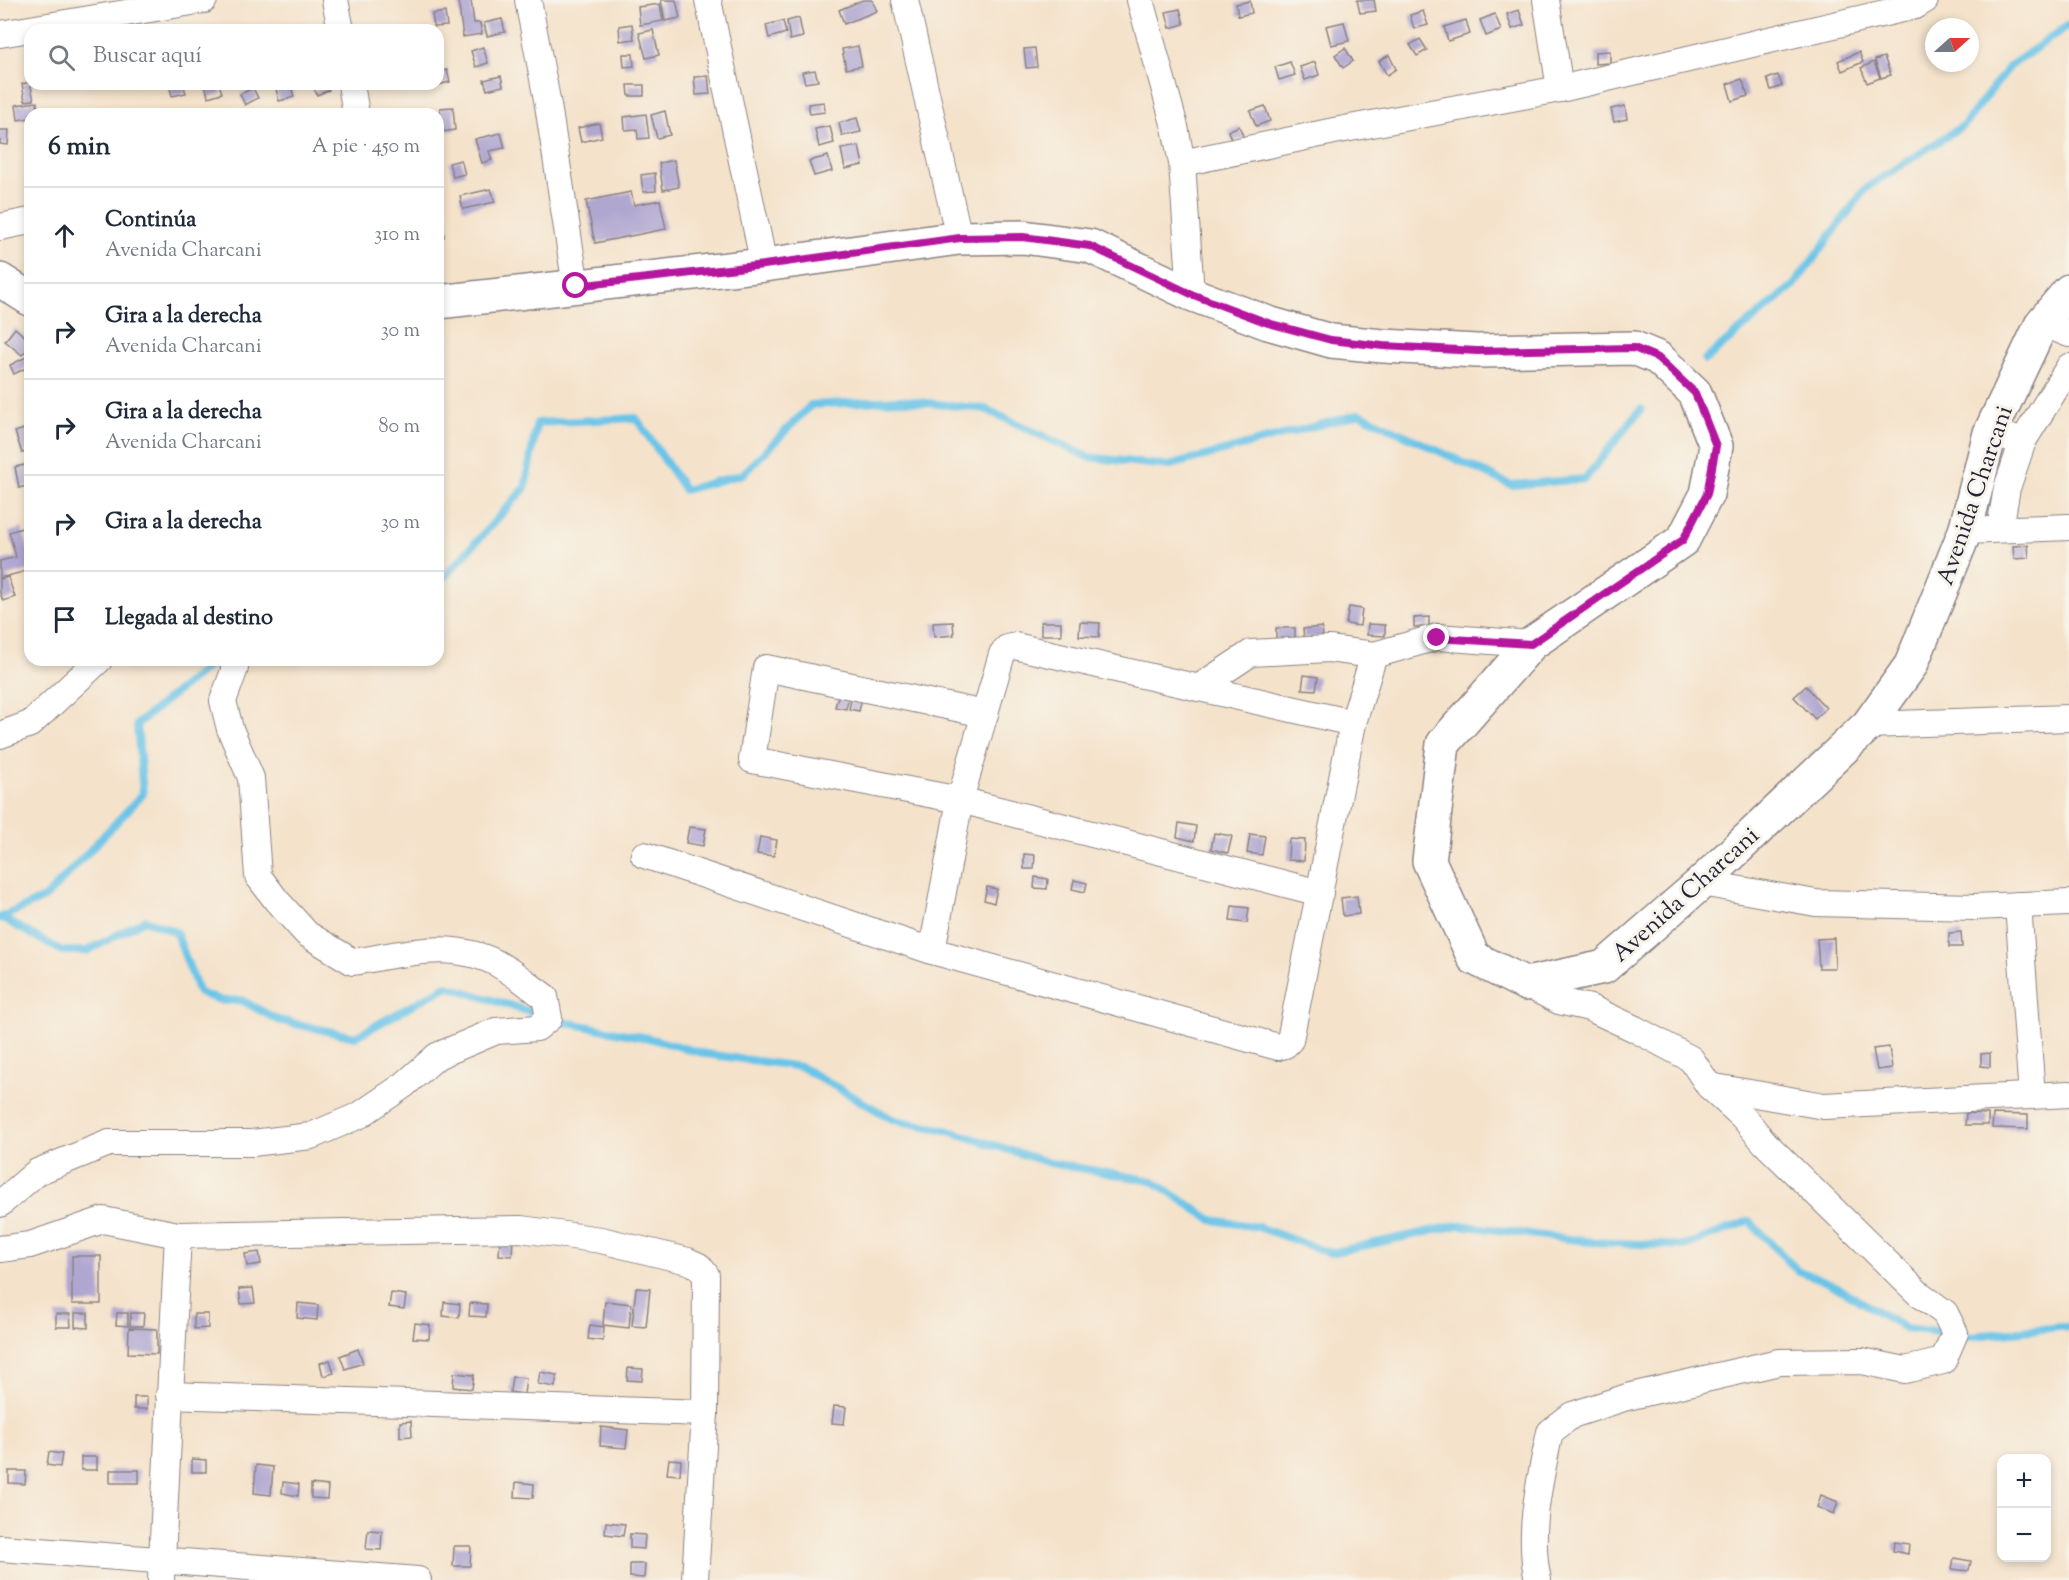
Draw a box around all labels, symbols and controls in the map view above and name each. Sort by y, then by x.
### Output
north arrow [1925,18,1979,72]
search box [24,24,444,90]
icon: search [45,41,78,74]
text: Buscar aquí [93,41,202,73]
text: 6 min [48,129,111,166]
text: A pie · 450 m [312,133,420,162]
text: Continúa [105,205,196,237]
icon: ahead [48,219,81,252]
text: 310 m [374,221,420,250]
text: Avenida Charcani [105,237,262,266]
route start [562,272,588,298]
text: Gira a la derecha [105,301,262,333]
icon: right [48,315,81,348]
text: 30 m [381,317,420,346]
text: Avenida Charcani [105,333,262,362]
text: Gira a la derecha [105,397,262,429]
street label: Avenida Charcani [1929,401,2023,590]
icon: right [48,411,81,444]
text: 80 m [379,413,420,442]
text: Avenida Charcani [105,429,262,458]
icon: right [48,507,81,540]
text: Gira a la derecha [105,507,262,539]
text: 30 m [381,509,420,538]
icon: arrive [48,603,81,636]
text: Llegada al destino [105,603,273,635]
route end [1423,624,1449,650]
street label: Avenida Charcani [1605,820,1768,971]
map controls [1997,1454,2051,1562]
button: + [1997,1454,2051,1508]
button: − [1997,1508,2051,1562]

